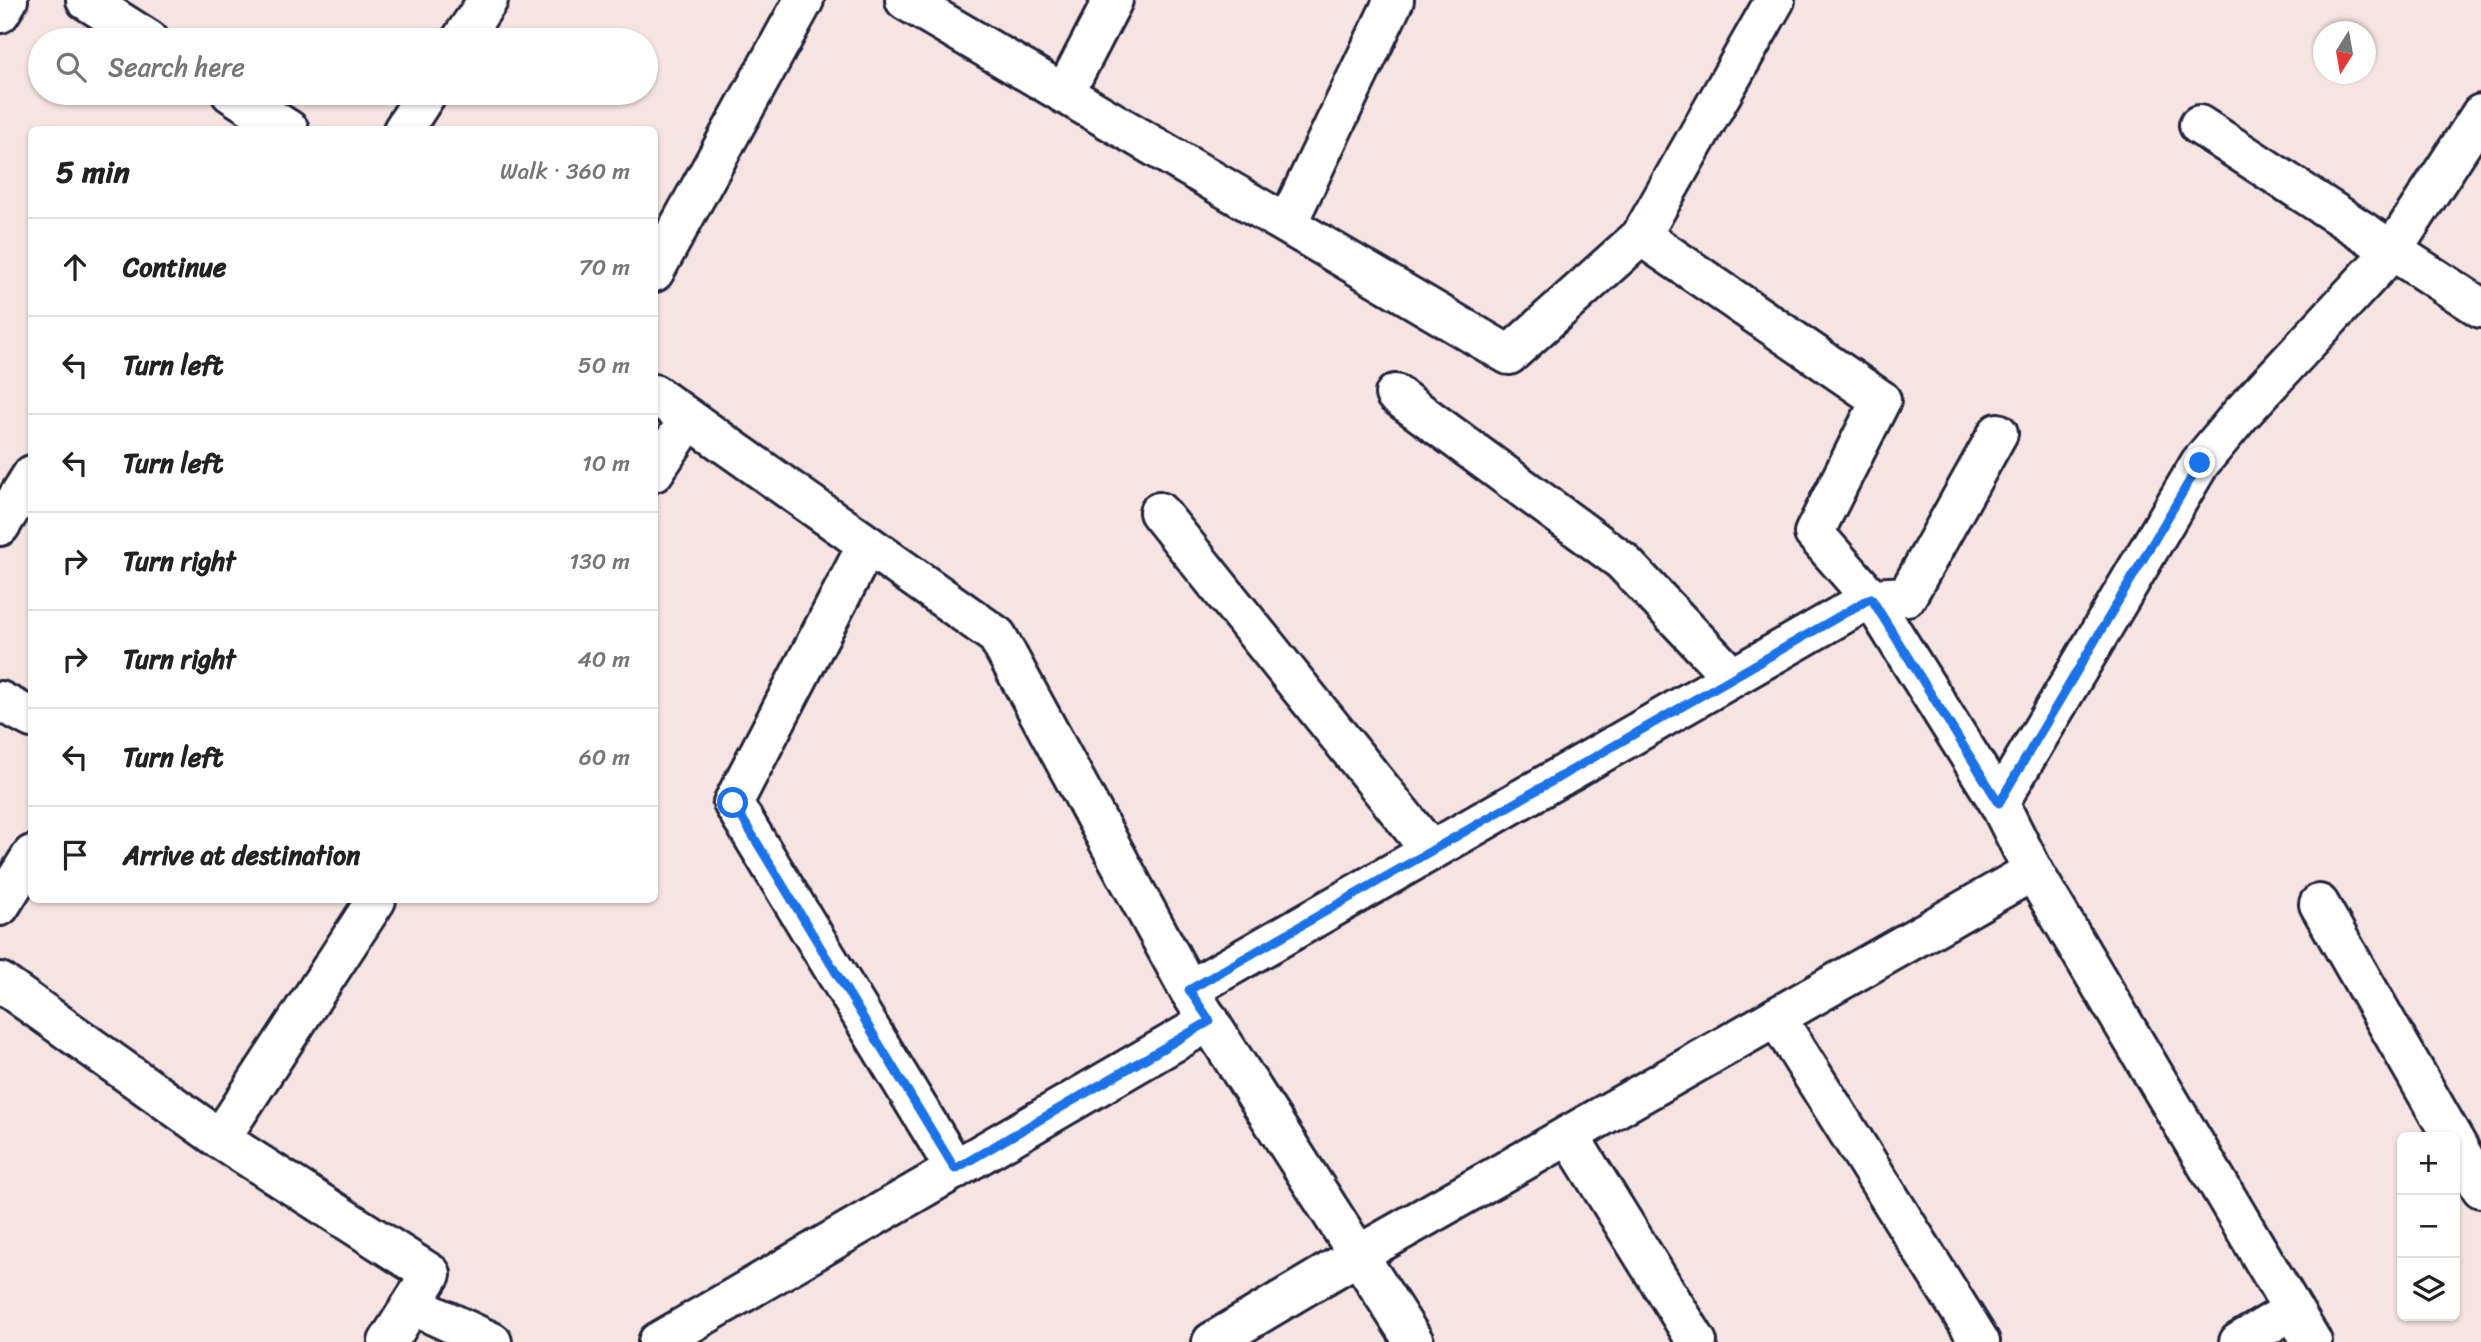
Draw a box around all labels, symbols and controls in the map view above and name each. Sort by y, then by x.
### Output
north arrow [2313,21,2376,84]
search box [28,28,658,105]
text: Search here [108,44,245,90]
icon: search [52,48,90,86]
text: 5 min [56,145,130,199]
text: Walk · 360 m [500,151,630,192]
text: Continue [123,244,226,290]
text: 70 m [579,247,630,288]
icon: ahead [56,248,94,286]
text: Turn left [123,342,223,388]
text: 50 m [578,345,630,386]
icon: left [56,346,94,384]
text: Turn left [123,440,223,486]
text: 10 m [582,443,630,484]
icon: left [56,444,94,482]
route end [2184,447,2215,478]
text: Turn right [123,538,236,584]
text: 130 m [569,541,630,582]
icon: right [56,542,94,580]
text: Turn right [123,636,236,682]
text: 40 m [577,639,630,680]
icon: right [56,640,94,678]
text: Turn left [123,734,223,780]
text: 60 m [579,737,630,778]
icon: left [56,738,94,776]
route start [717,787,748,818]
text: Arrive at destination [123,832,360,878]
icon: arrive [56,836,94,874]
map controls [2397,1132,2460,1321]
button: + [2397,1132,2460,1195]
button: − [2397,1195,2460,1258]
button: layers [2397,1258,2460,1321]

